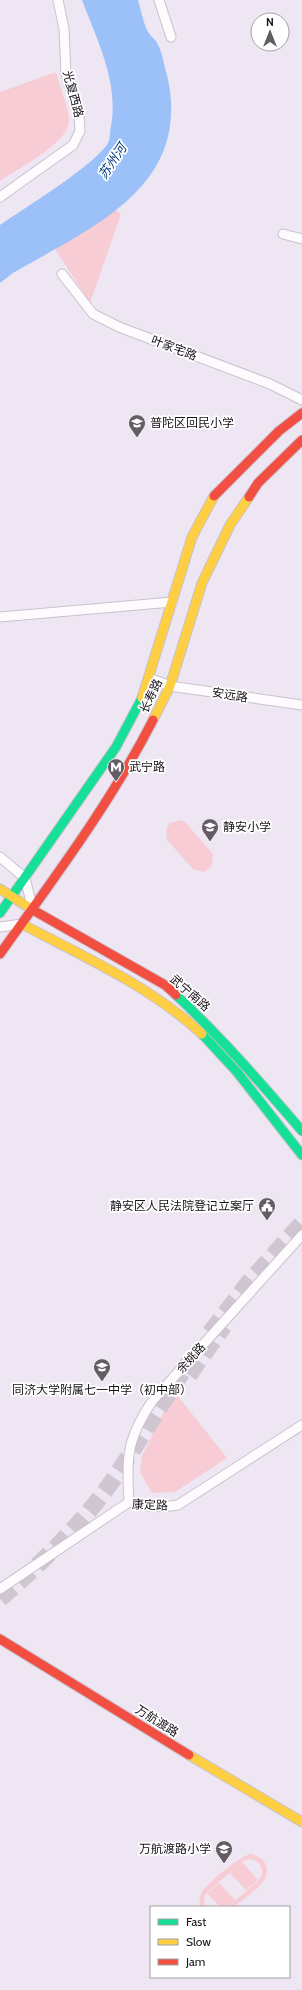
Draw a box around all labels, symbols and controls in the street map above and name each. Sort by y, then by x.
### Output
north arrow [250,12,290,52]
text: N [266,15,274,29]
street label: 光复西路 [60,69,87,119]
water label: 苏州河 [94,138,131,182]
street label: 叶家宅路 [149,332,199,363]
school or university icon: 普陀区回民小学 [127,413,147,438]
place label: 普陀区回民小学 [150,415,234,430]
street label: 长寿路 [136,676,165,715]
street label: 安远路 [211,684,249,705]
metro station icon: 武宁路 [106,757,126,782]
place label: 武宁路 [129,759,165,774]
school or university icon: 静安小学 [200,817,220,842]
place label: 静安小学 [223,819,271,834]
street label: 武宁南路 [167,971,213,1014]
public building icon: 静安区人民法院登记立案厅 [257,1196,277,1221]
place label: 静安区人民法院登记立案厅 [110,1198,254,1213]
street label: 余姚路 [173,1339,208,1376]
school or university icon: 同济大学附属七一中学（初中部） [92,1357,112,1382]
place label: 同济大学附属七一中学（初中部） [12,1382,192,1397]
street label: 康定路 [132,1496,168,1513]
street label: 万航渡路 [133,1701,182,1740]
school or university icon: 万航渡路小学 [214,1839,234,1864]
place label: 万航渡路小学 [139,1841,211,1856]
legend [150,1906,290,1978]
text: Fast [186,1914,206,1929]
text: Slow [186,1934,211,1949]
text: Jam [185,1954,205,1969]

